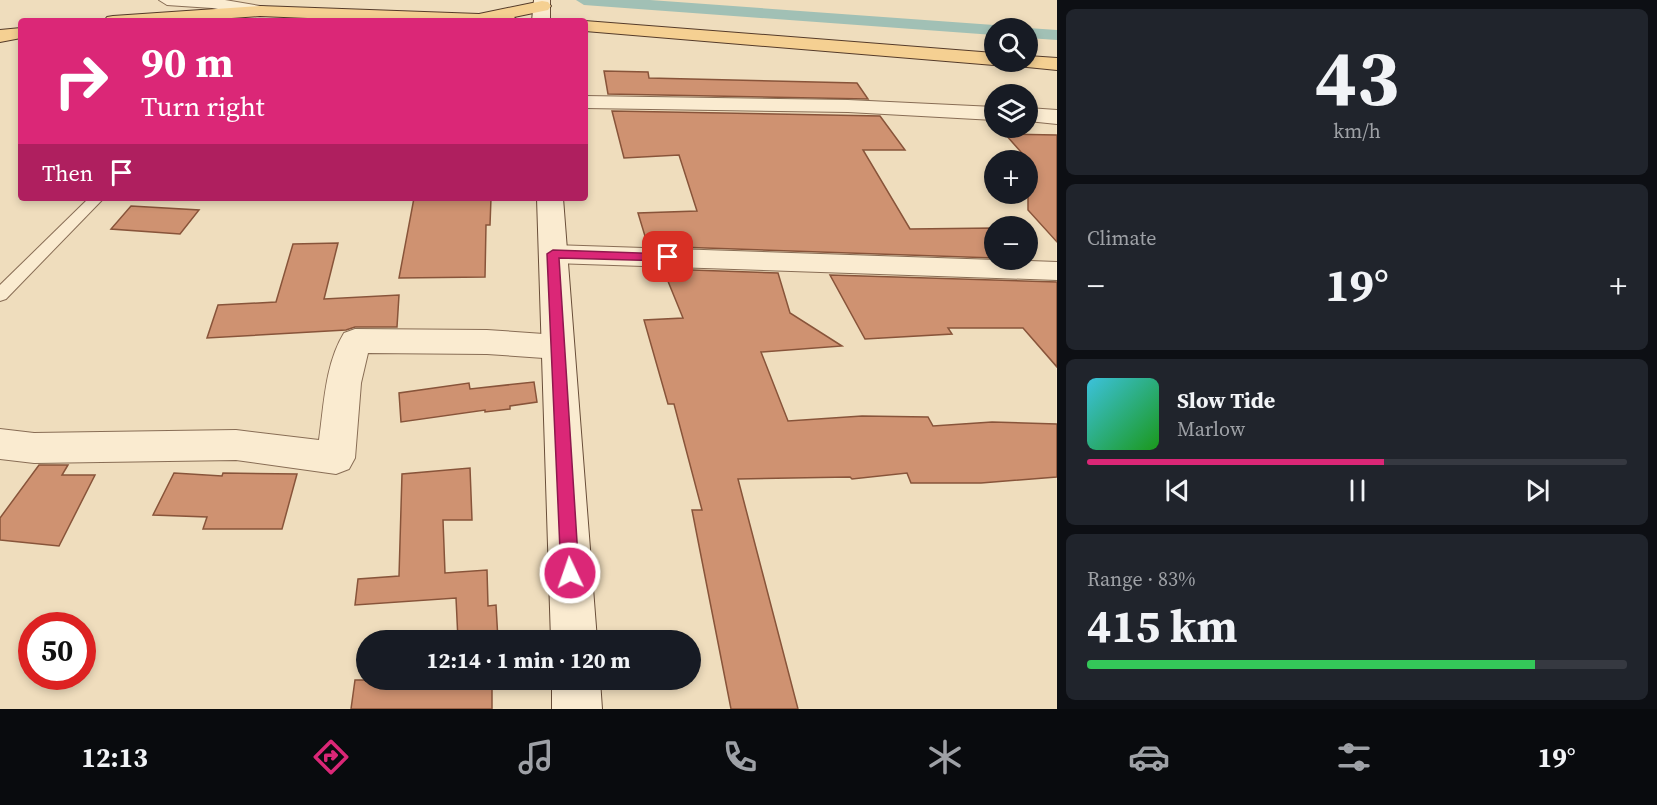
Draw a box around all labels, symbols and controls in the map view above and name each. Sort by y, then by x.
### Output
map controls [984,18,1038,270]
button: search [984,18,1038,72]
text: 43 [1315,24,1399,131]
text: 90 m [141,33,234,91]
icon: right [42,42,120,120]
button: layers [984,84,1038,138]
text: Turn right [141,88,265,125]
text: km/h [1333,117,1381,145]
button: + [984,150,1038,204]
icon: arrive [105,156,138,189]
text: Then [42,158,93,188]
button: − [984,216,1038,270]
text: Climate [1087,224,1156,252]
pin [642,231,693,282]
icon: arrive [651,240,684,273]
text: 19° [1325,254,1389,316]
text: − [1087,263,1105,308]
text: + [1609,263,1627,308]
text: Slow Tide [1177,385,1275,415]
text: Marlow [1177,415,1245,443]
icon: previous [1161,474,1194,507]
icon: pause [1341,474,1374,507]
icon: next [1521,474,1554,507]
position arrow [538,541,602,605]
text: Range · 83% [1087,565,1196,593]
text: 415 km [1087,595,1238,657]
speed limit sign: 50 [18,612,96,690]
text: 12:14 · 1 min · 120 m [427,645,630,675]
icon: directions [310,736,352,778]
icon: music [515,736,557,778]
icon: phone [719,736,761,778]
icon: climate [924,736,966,778]
icon: car [1128,736,1170,778]
icon: filters [1333,736,1375,778]
text: 12:13 [81,739,148,776]
text: 19° [1538,739,1576,776]

